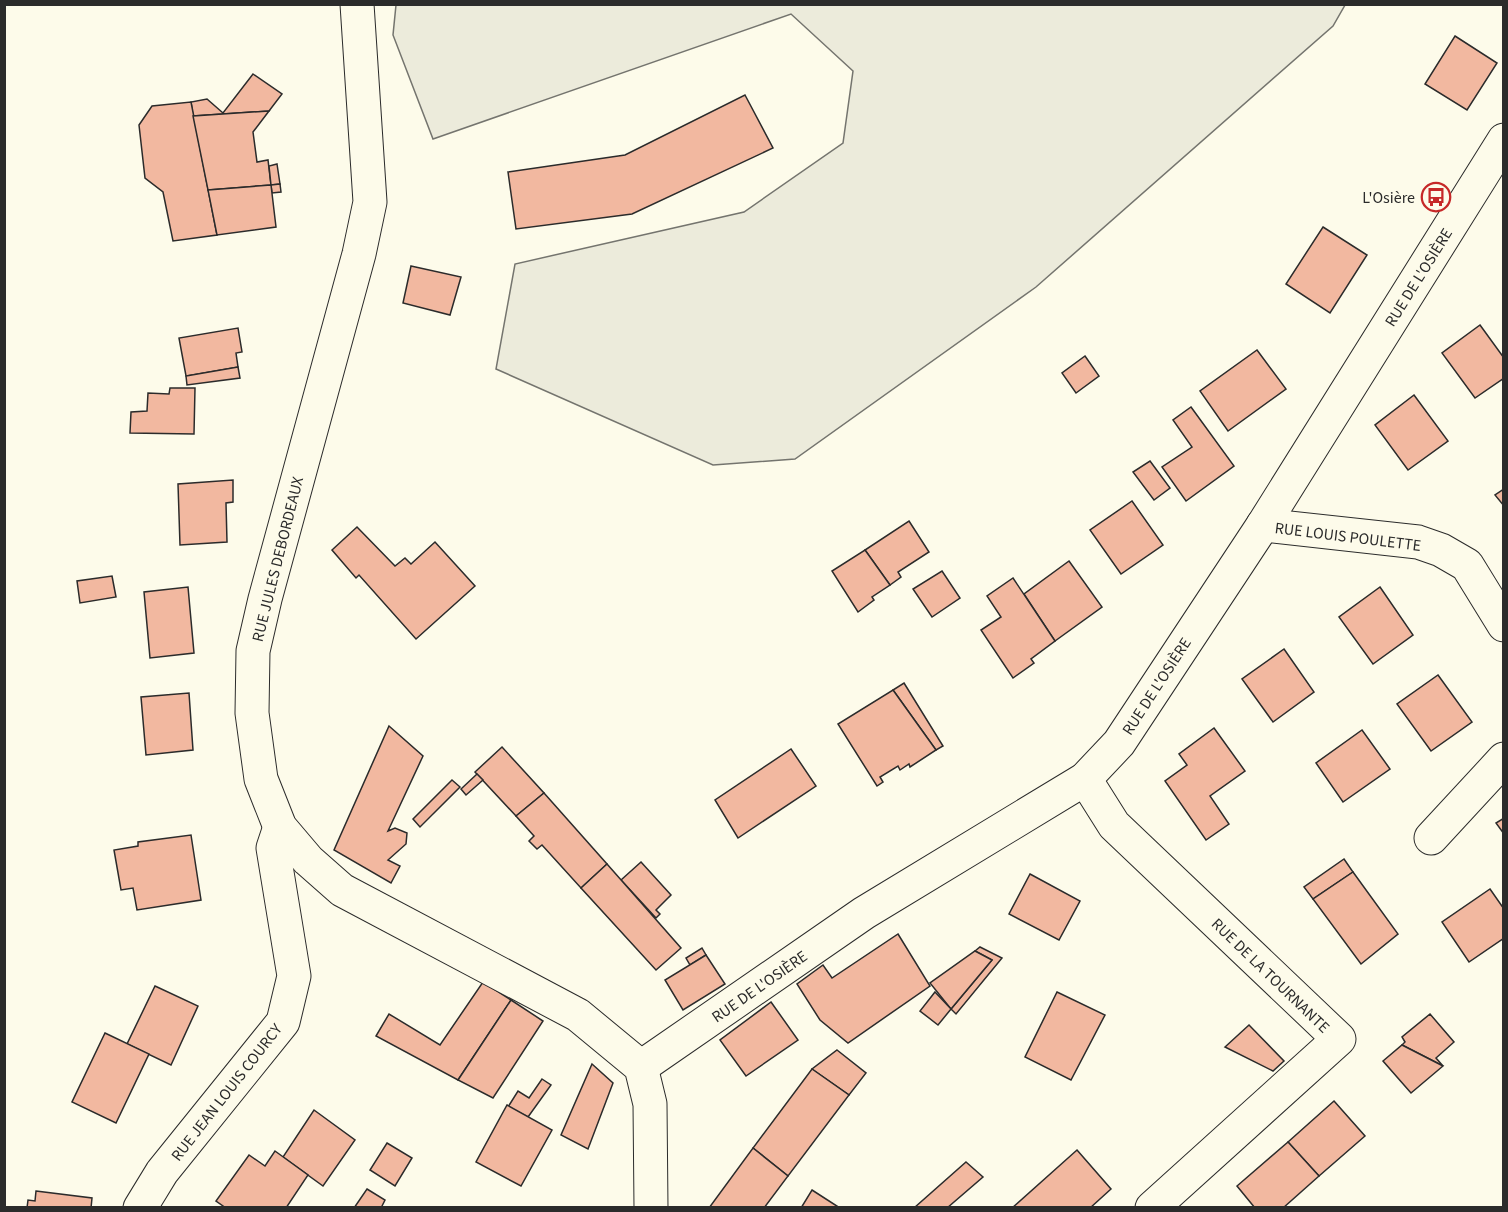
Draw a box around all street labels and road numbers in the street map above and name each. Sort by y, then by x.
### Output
street label: RUE DE L'OSIÈRE [1380,224,1458,331]
street label: RUE JULES DEBORDEAUX [247,474,309,644]
street label: RUE LOUIS POULETTE [1274,517,1422,557]
street label: RUE DE L'OSIÈRE [1117,633,1197,740]
street label: RUE DE LA TOURNANTE [1206,913,1334,1038]
street label: RUE DE L'OSIÈRE [707,946,812,1028]
street label: RUE JEAN LOUIS COURCY [166,1019,288,1166]

